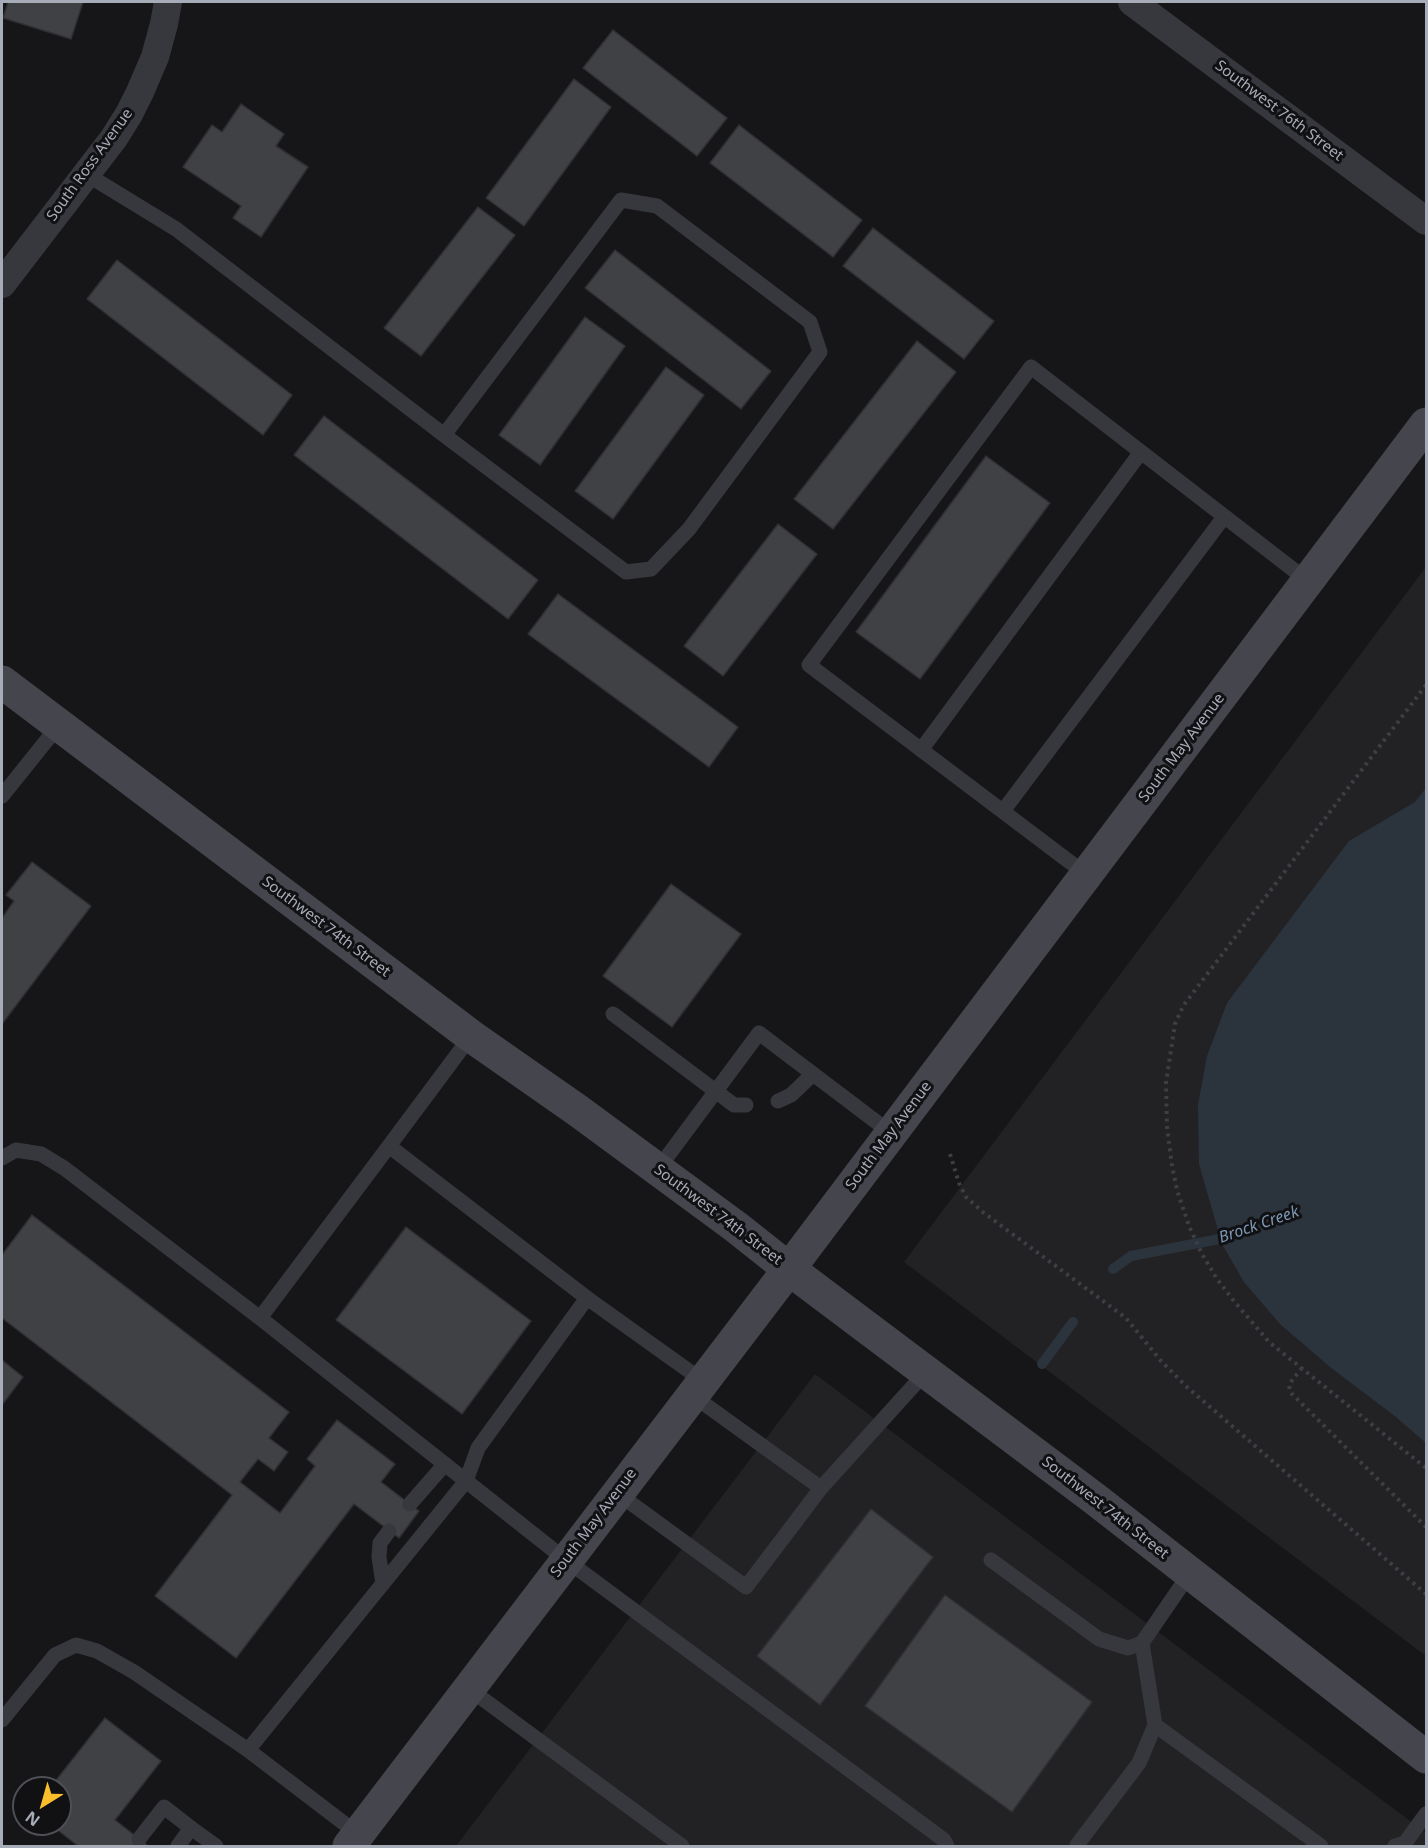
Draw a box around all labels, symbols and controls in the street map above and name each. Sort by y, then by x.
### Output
street label: Southwest 76th Street [1211,57,1347,165]
street label: South Ross Avenue [43,105,137,225]
street label: South May Avenue [1135,690,1229,806]
street label: Southwest 74th Street [258,873,394,981]
street label: South May Avenue [842,1078,936,1194]
street label: Southwest 74th Street [650,1161,786,1269]
water label: Brock Creek [1216,1202,1302,1248]
street label: Southwest 74th Street [1038,1453,1172,1563]
street label: South May Avenue [547,1465,641,1581]
north arrow [12,1776,72,1836]
text: N [21,1806,44,1831]

